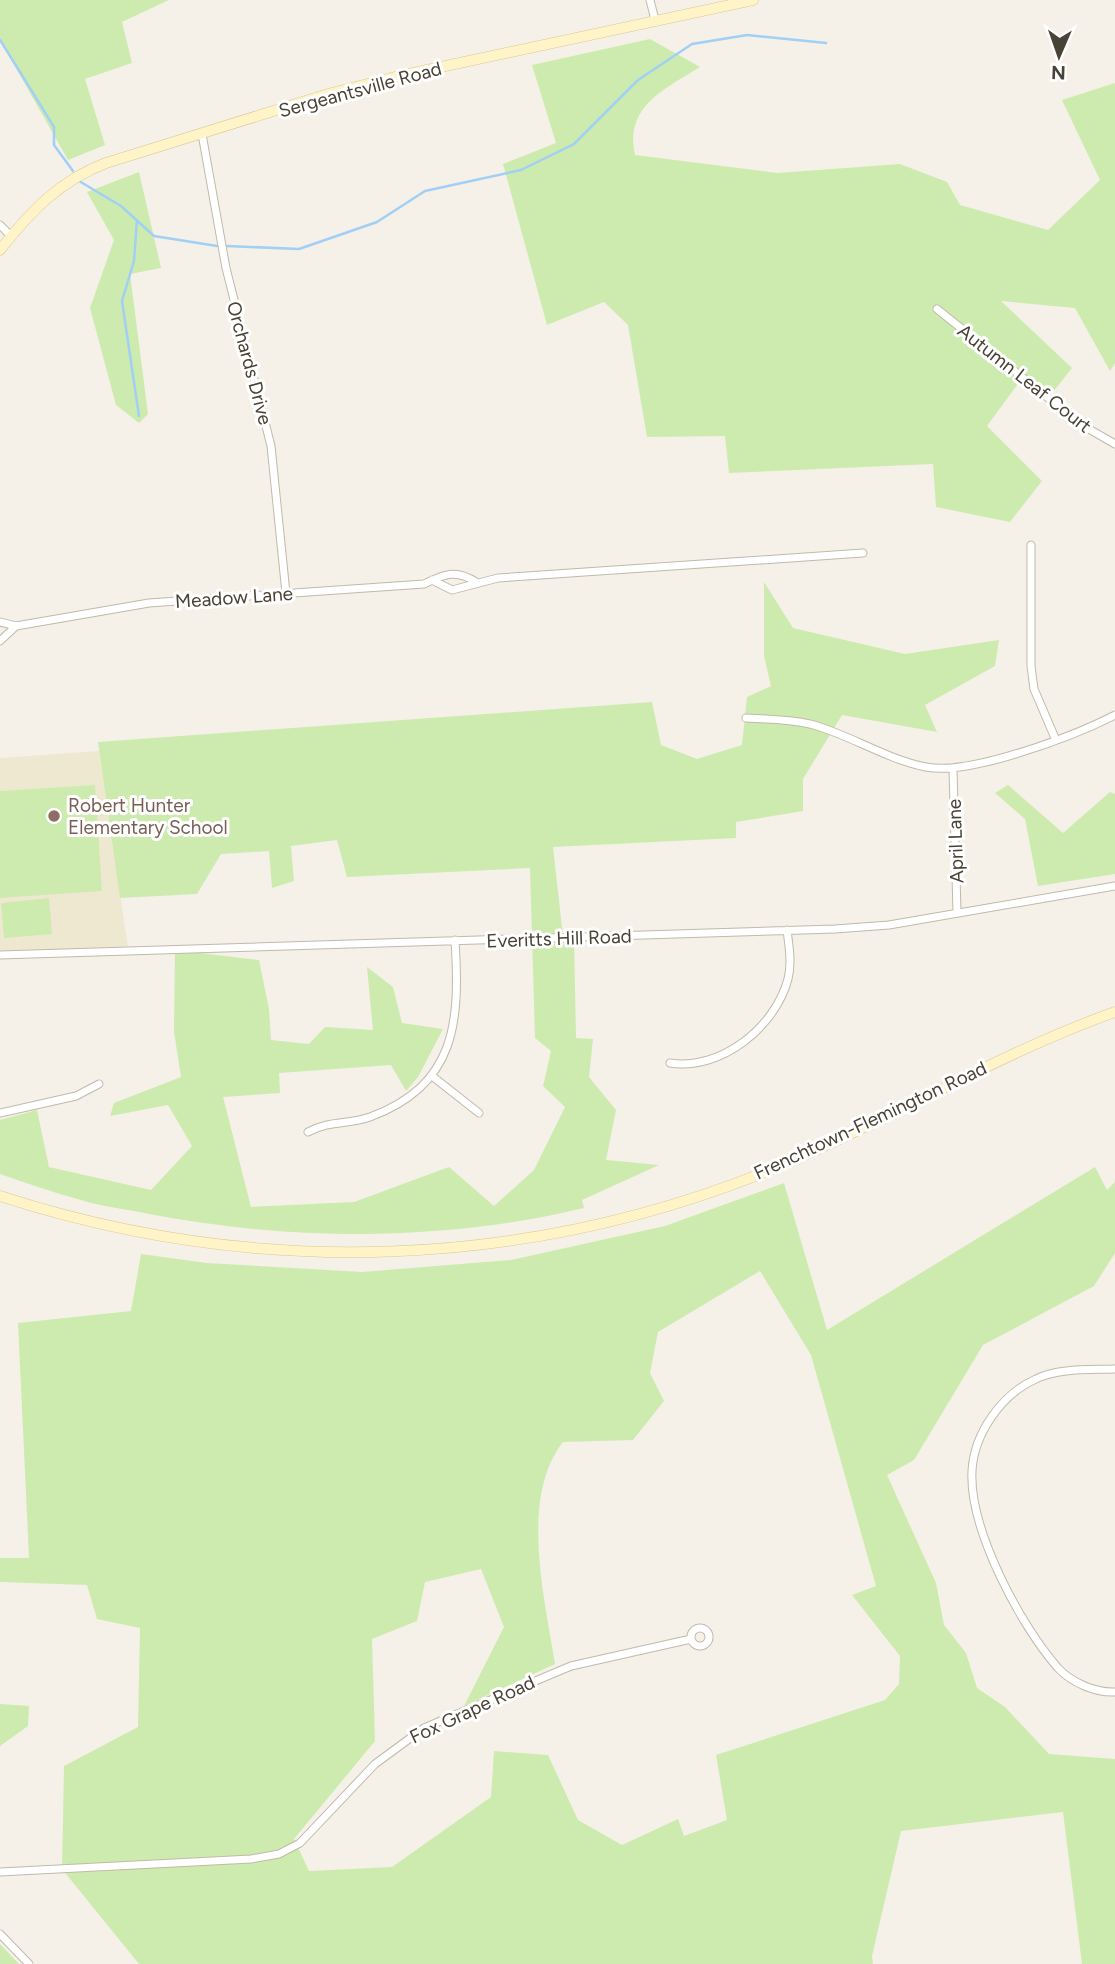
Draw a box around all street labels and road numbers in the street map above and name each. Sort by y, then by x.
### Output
street label: Sergeantsville Road [276,57,444,122]
street label: Orchards Drive [222,299,277,427]
street label: Autumn Leaf Court [953,319,1096,438]
street label: Meadow Lane [174,582,294,613]
street label: April Lane [943,798,968,884]
street label: Everitts Hill Road [486,924,632,953]
street label: Frenchtown-Flemington Road [750,1056,990,1185]
street label: Fox Grape Road [406,1670,538,1748]

